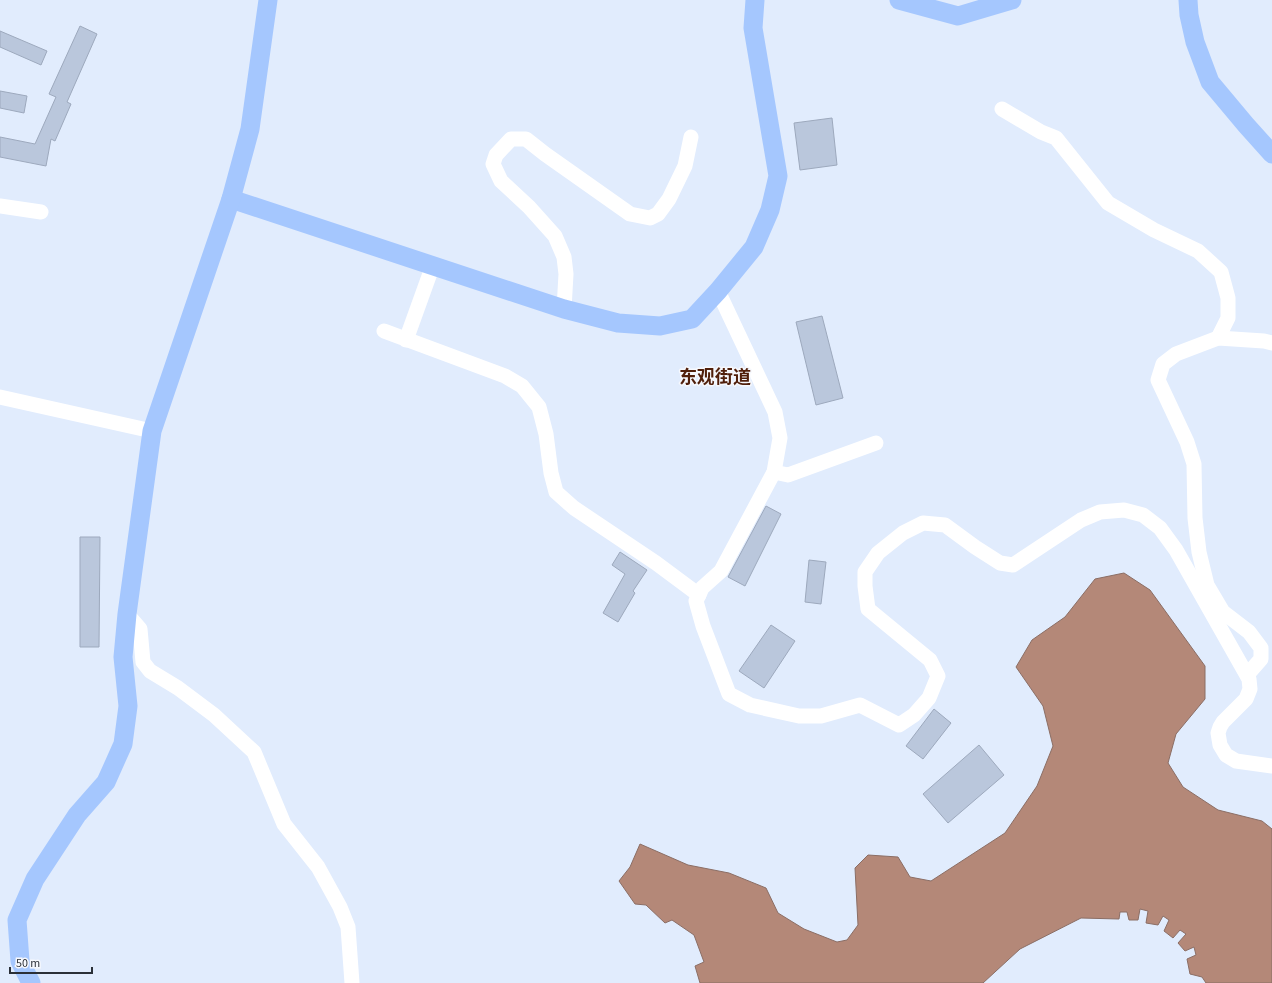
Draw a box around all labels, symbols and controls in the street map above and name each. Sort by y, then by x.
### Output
district label: 东观街道 [679,365,751,390]
scale bar [10,949,92,975]
text: 50 m [16,955,40,972]

